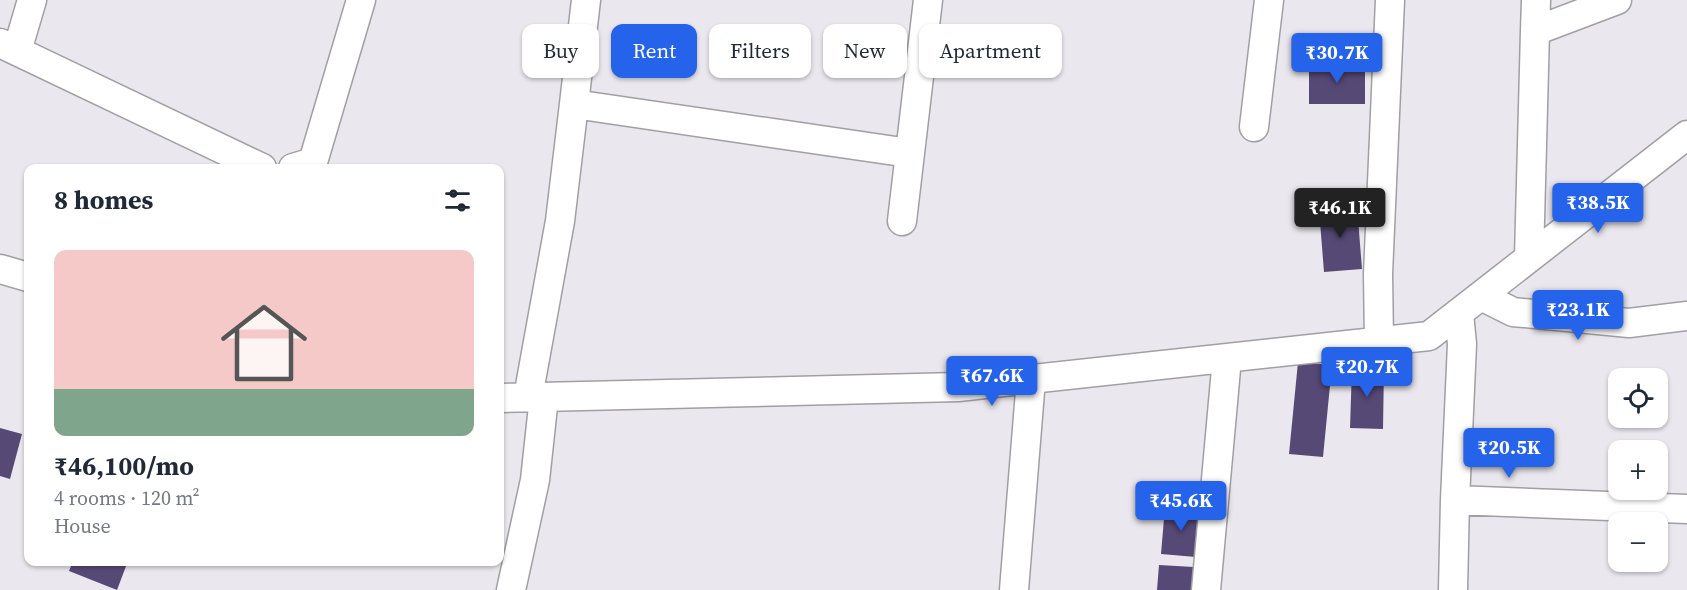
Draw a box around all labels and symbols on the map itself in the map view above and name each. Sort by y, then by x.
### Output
pin: ₹30.7K [1288,33,1386,84]
pin: ₹38.5K [1549,183,1647,234]
pin: ₹46.1K [1291,188,1389,239]
pin: ₹23.1K [1529,290,1627,341]
pin: ₹20.7K [1318,347,1416,398]
pin: ₹67.6K [943,356,1041,407]
pin: ₹20.5K [1460,428,1558,479]
pin: ₹45.6K [1132,481,1230,532]

